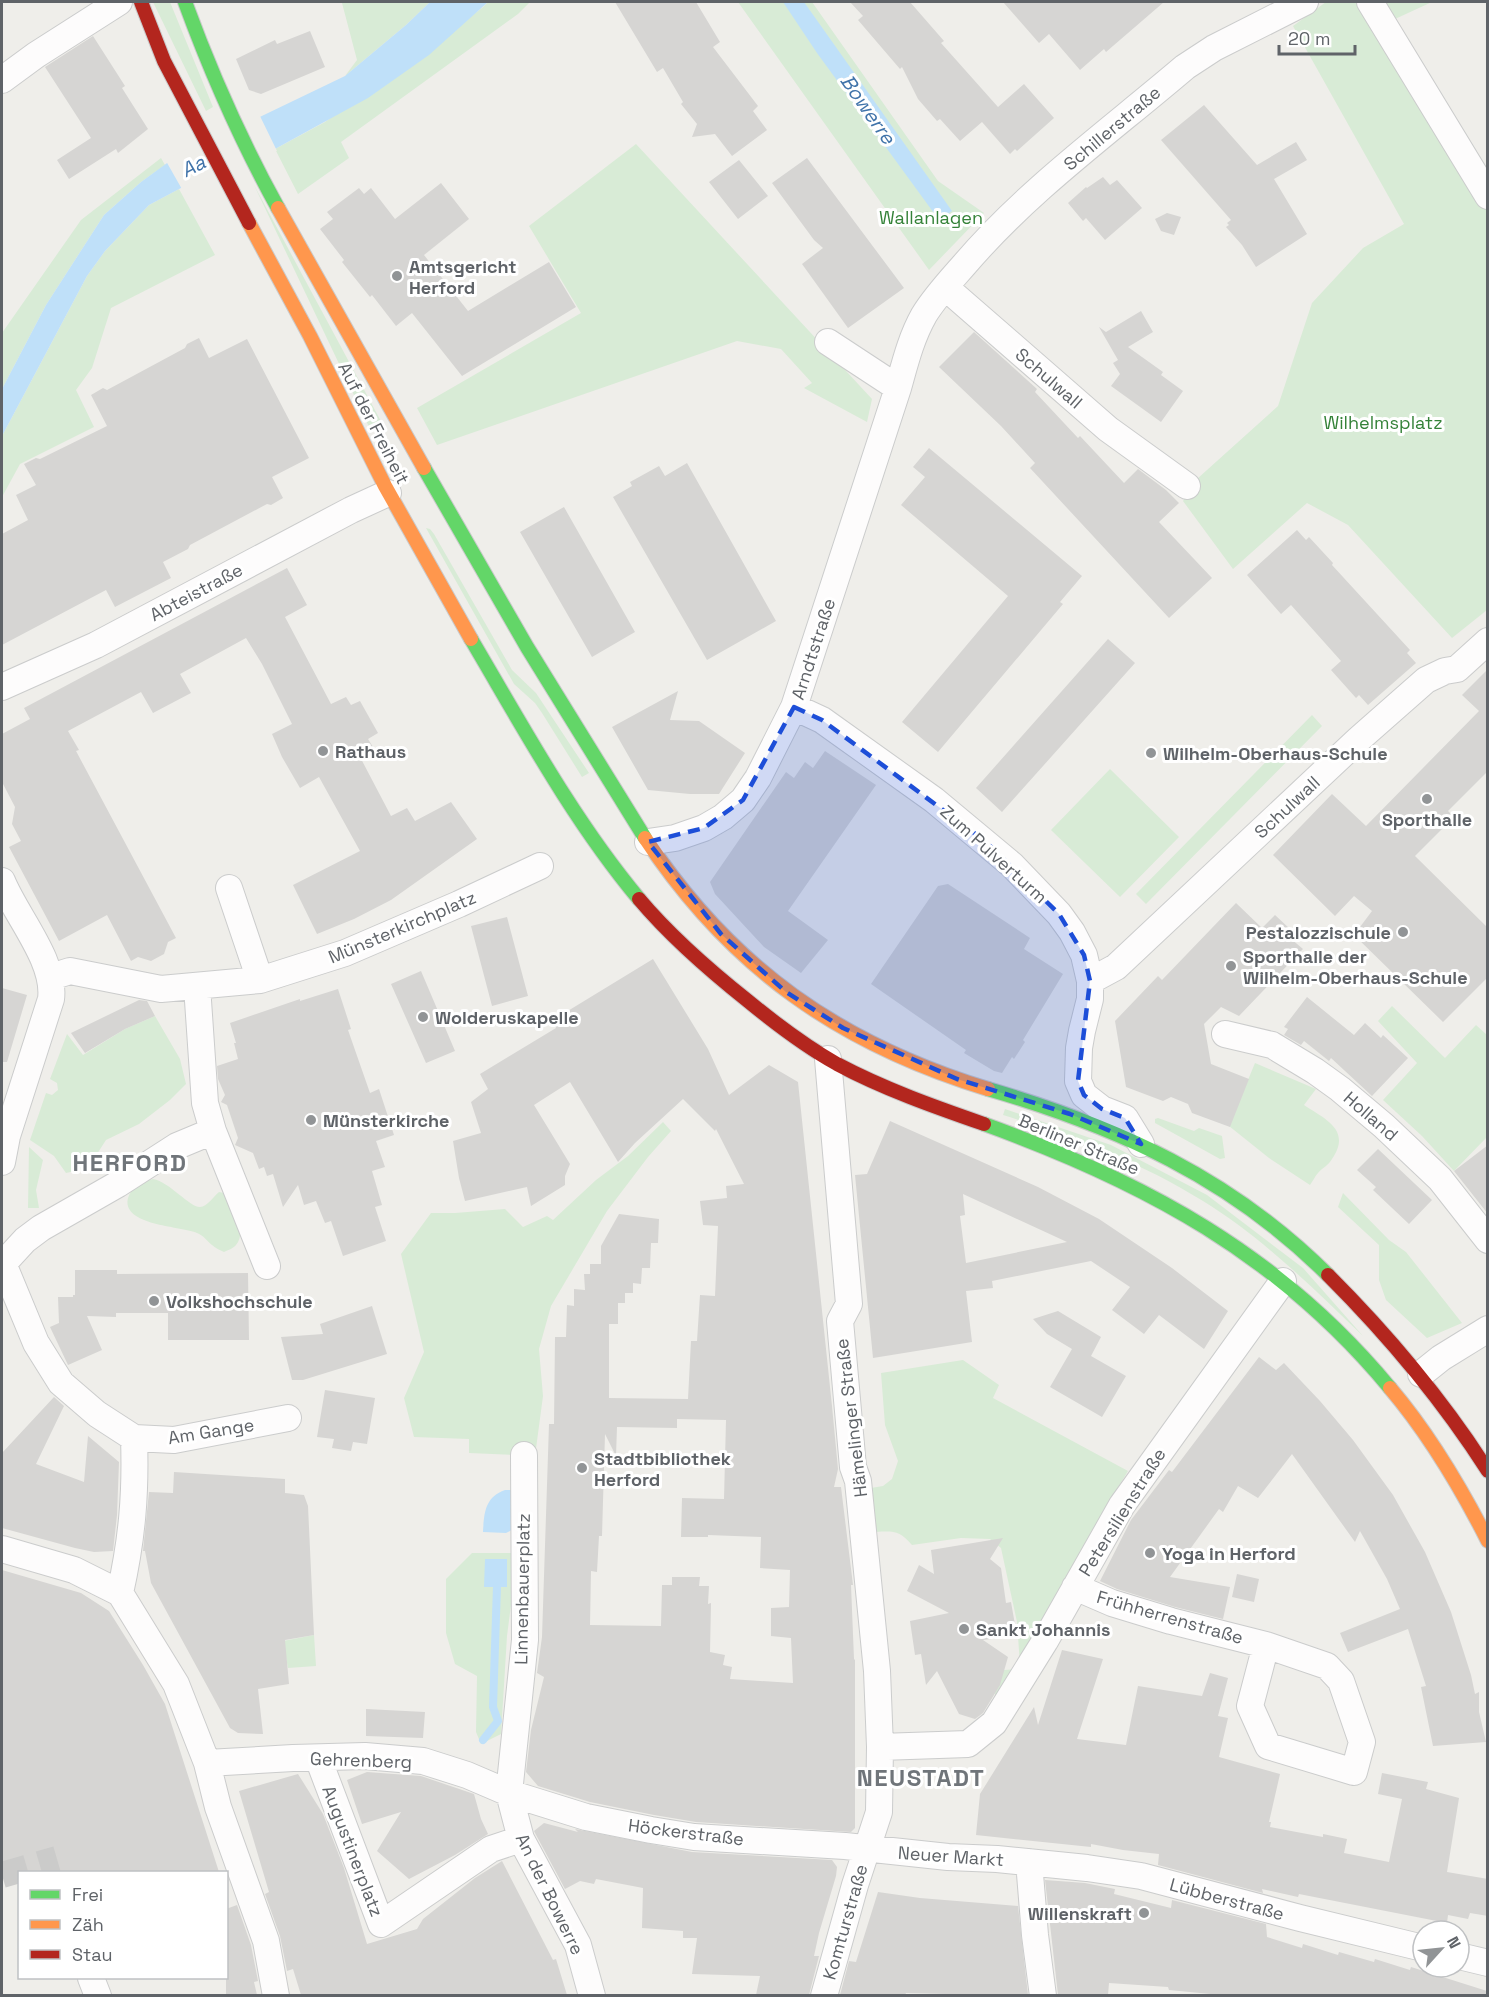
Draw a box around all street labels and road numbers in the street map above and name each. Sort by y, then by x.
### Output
street label: Schillerstraße [1059,81,1165,175]
street label: Schulwall [1011,343,1087,413]
street label: Auf der Freiheit [333,358,415,488]
street label: Abteistraße [146,558,246,626]
street label: Arndtstraße [786,595,840,703]
street label: Schulwall [1249,771,1325,843]
street label: Zum Pulverturm [936,800,1052,908]
street label: Münsterkirchplatz [325,886,479,968]
street label: Holland [1339,1086,1403,1146]
street label: Berliner Straße [1015,1108,1143,1180]
street label: Hämelinger Straße [830,1337,872,1499]
street label: Am Gange [166,1413,256,1449]
street label: Petersilienstraße [1073,1444,1171,1580]
street label: Linnenbauerplatz [509,1513,535,1665]
street label: Frühherrenstraße [1094,1585,1246,1649]
street label: Gehrenberg [310,1747,412,1773]
street label: Augustinerplatz [317,1782,389,1920]
street label: Höckerstraße [627,1813,745,1851]
street label: An der Bowerre [511,1829,589,1959]
street label: Neuer Markt [897,1841,1005,1871]
street label: Komturstraße [818,1862,872,1982]
street label: Lübberstraße [1167,1873,1287,1925]

